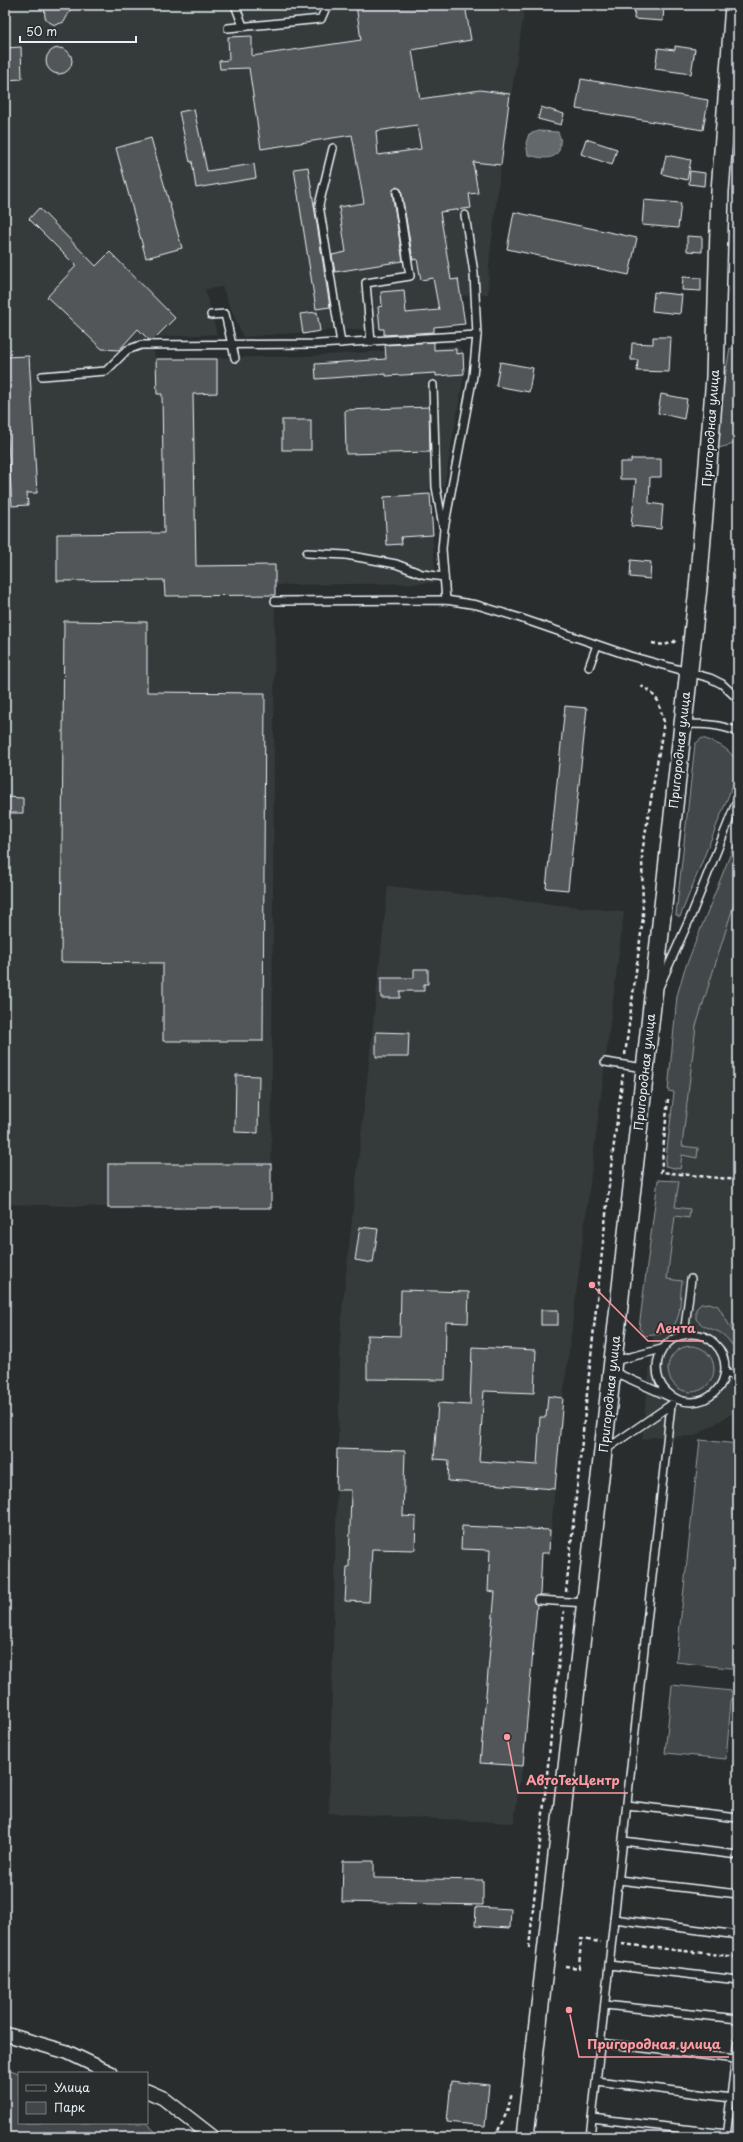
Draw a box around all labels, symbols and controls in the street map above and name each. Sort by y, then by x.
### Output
scale bar [20,18,136,44]
text: 50 m [26,22,57,40]
street label: Пригородная улица [697,368,723,487]
street label: Пригородная улица [664,690,694,809]
street label: Пригородная улица [629,1012,659,1131]
callout: Лента [648,1316,704,1341]
text: Лента [656,1318,696,1337]
street label: Пригородная улица [594,1334,624,1453]
callout: АвтоТехЦентр [518,1768,628,1793]
text: АвтоТехЦентр [526,1770,620,1789]
callout: Пригородная улица [579,2032,729,2057]
text: Пригородная улица [587,2034,721,2053]
legend [18,2072,148,2124]
text: Улица [54,2078,90,2096]
text: Парк [54,2098,86,2116]

